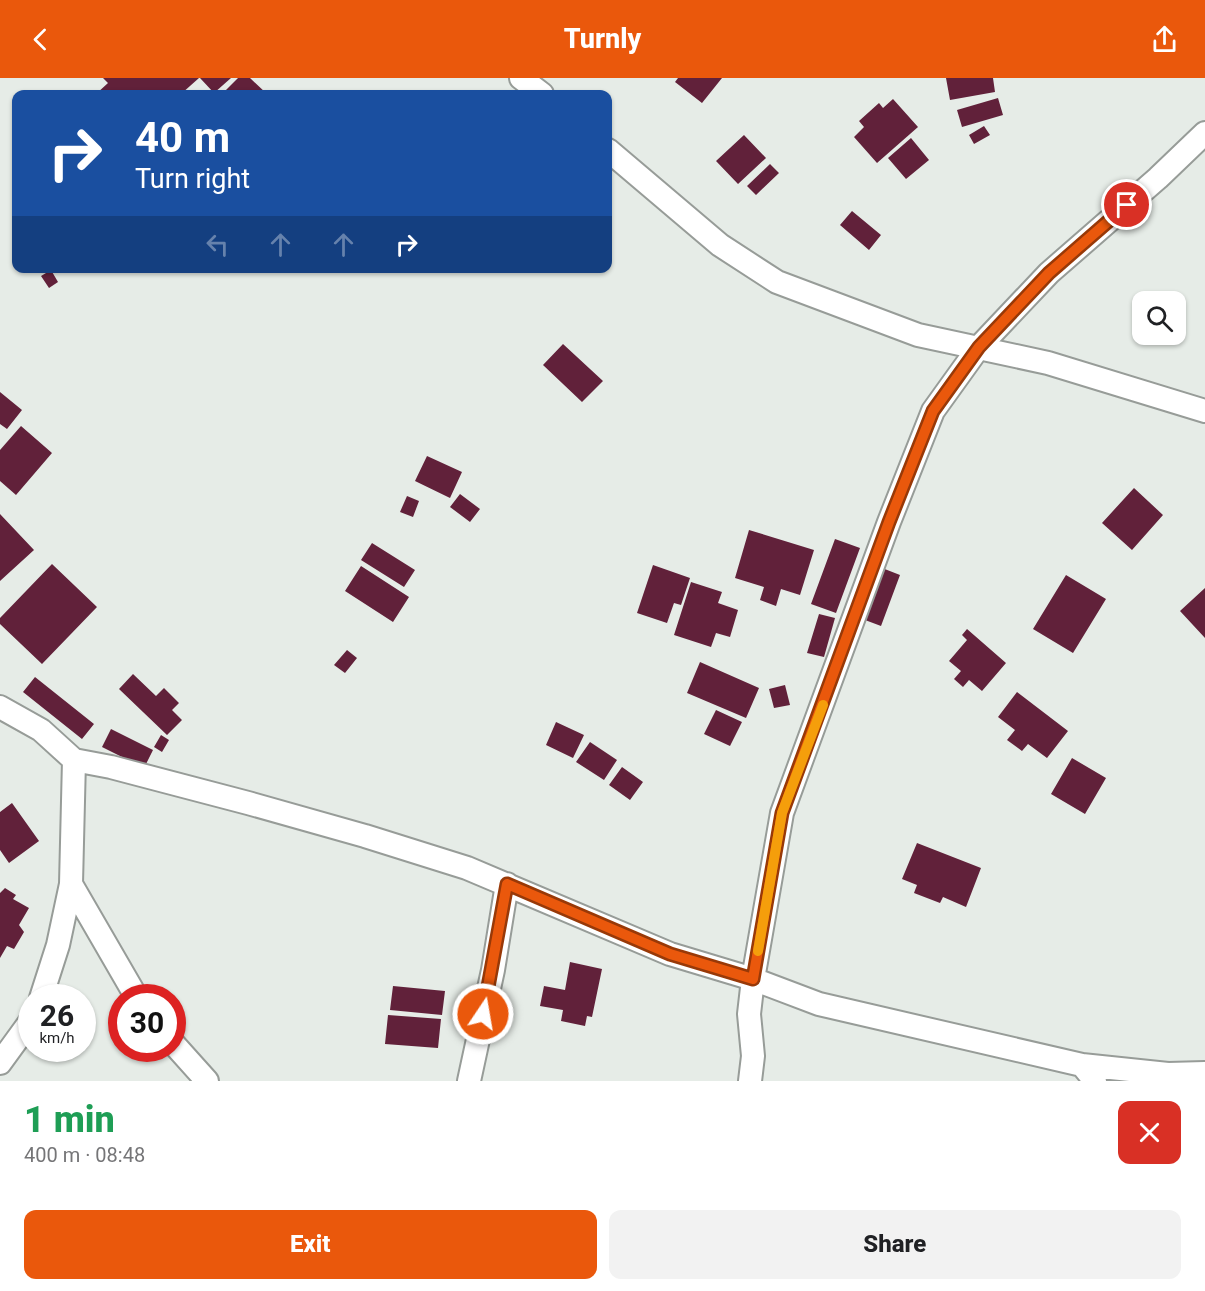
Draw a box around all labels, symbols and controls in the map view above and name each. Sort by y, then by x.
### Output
icon: back [24,23,57,56]
text: Turnly [564,23,641,55]
icon: share [1148,23,1181,56]
text: 40 m [135,113,230,162]
icon: right [36,114,114,192]
text: Turn right [135,163,250,195]
pin [1101,179,1152,230]
icon: arrive [1110,188,1143,221]
icon: left [201,228,234,261]
icon: ahead [264,228,297,261]
icon: ahead [327,228,360,261]
icon: right [390,228,423,261]
map controls [1132,291,1186,345]
button: search [1132,291,1186,345]
position arrow [451,982,515,1046]
speed limit sign: 30 [108,984,186,1062]
text: 26 [40,998,74,1033]
text: km/h [39,1029,75,1047]
text: 1 min [24,1099,115,1141]
button: close [1118,1101,1181,1164]
text: 400 m · 08:48 [24,1143,145,1167]
button: Exit [24,1210,597,1279]
button: Share [609,1210,1181,1279]

